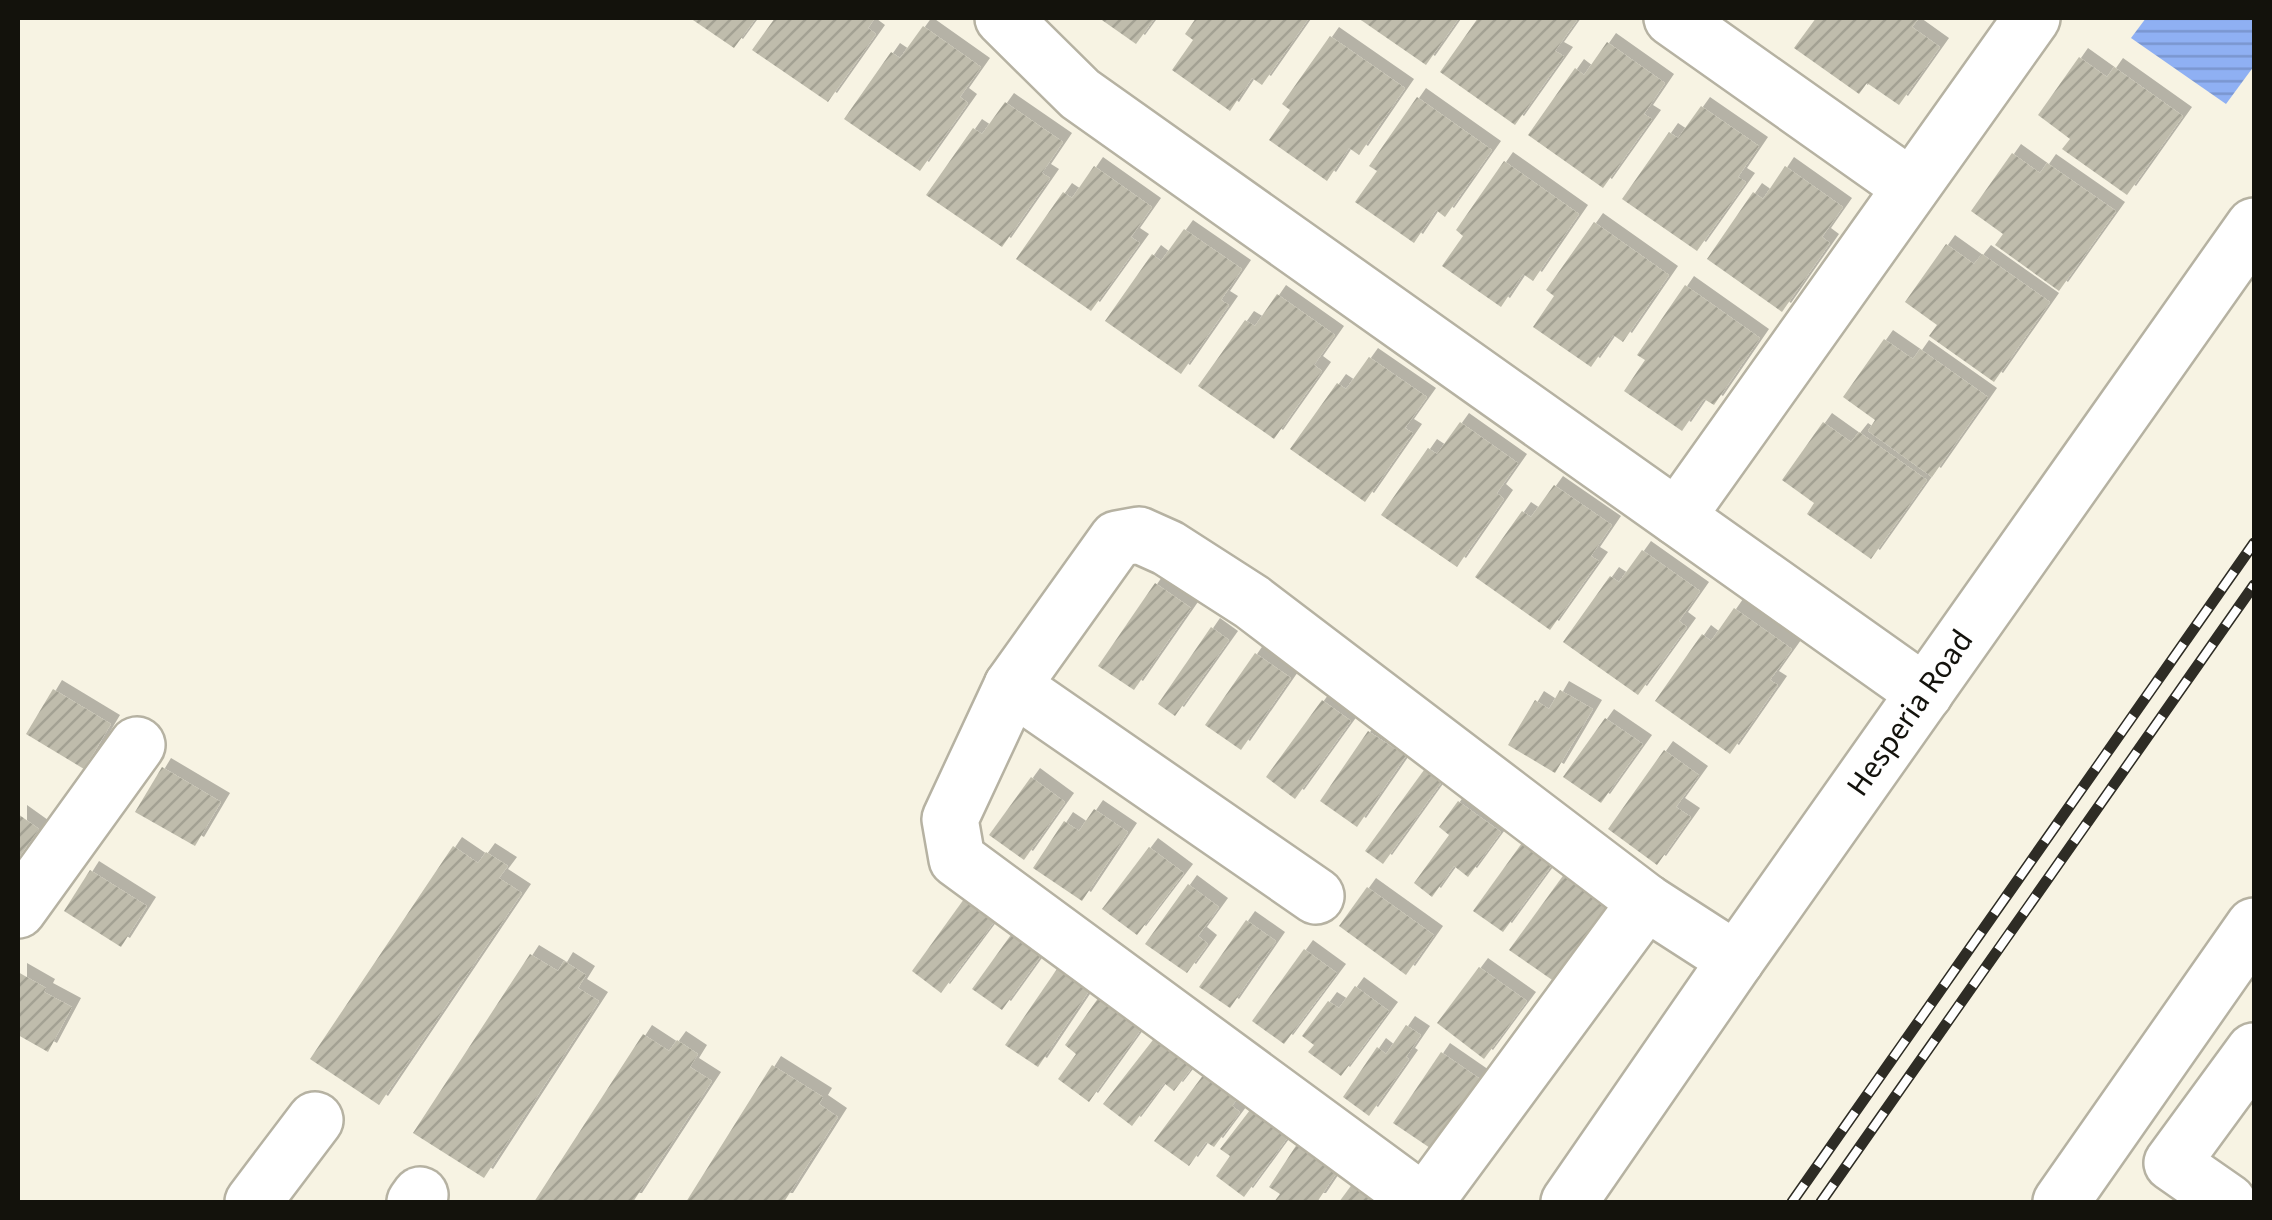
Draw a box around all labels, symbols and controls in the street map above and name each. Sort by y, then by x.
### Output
street label: Hesperia Road [1836,620,1984,806]

